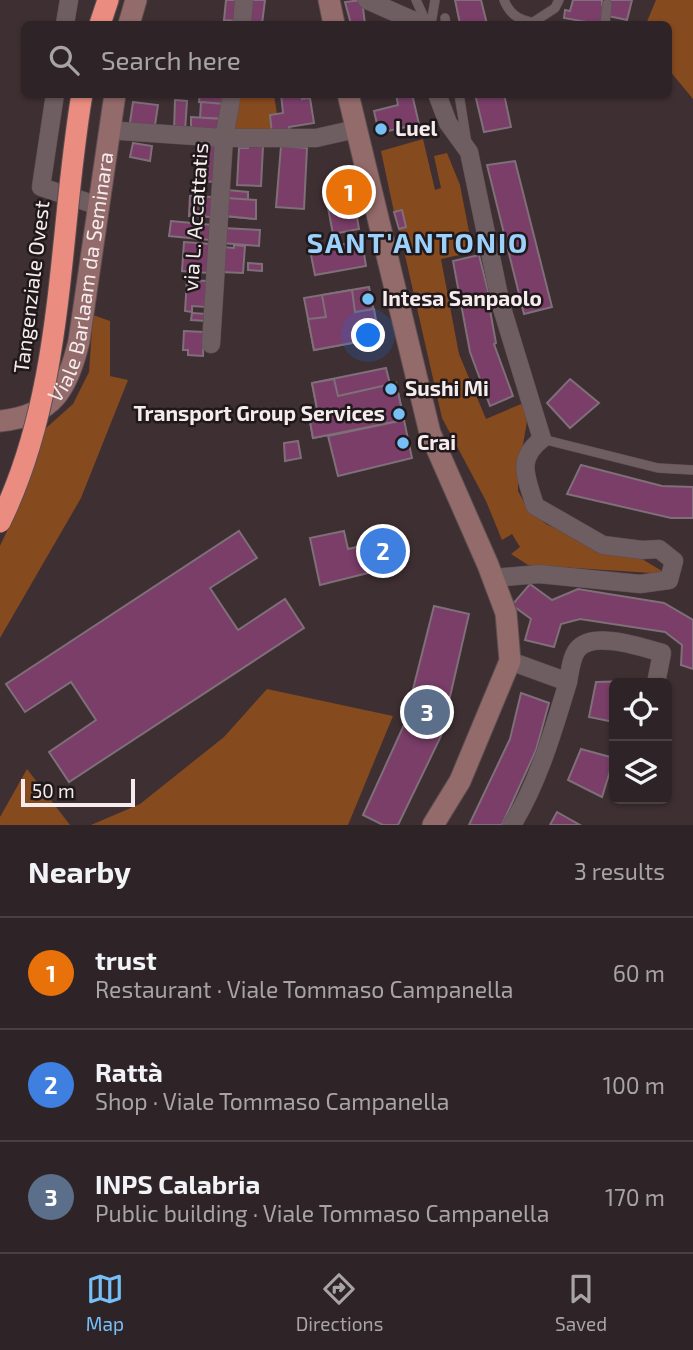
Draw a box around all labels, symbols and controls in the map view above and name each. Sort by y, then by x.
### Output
search box [21,21,672,98]
icon: search [45,41,83,79]
text: Search here [101,44,241,75]
place label: Luel [395,115,438,140]
marker: Luel [373,121,389,137]
street label: via L. Accattatis [177,142,212,292]
street label: Viale Barlaam da Seminara [42,150,117,407]
pin: 1 [326,166,372,218]
street label: Tangenziale Ovest [8,199,54,375]
district label: SANT'ANTONIO [307,225,529,259]
place label: Intesa Sanpaolo [382,285,542,310]
marker: Intesa Sanpaolo [360,291,376,307]
your location [351,318,385,352]
place label: Sushi Mi [405,375,489,400]
marker: Sushi Mi [383,381,399,397]
place label: Transport Group Services [133,400,385,425]
marker: Transport Group Services [391,406,407,422]
place label: Crai [417,429,456,454]
marker: Crai [395,435,411,451]
pin: 2 [360,525,406,577]
map controls [609,678,672,804]
button: locate [609,678,672,741]
pin: 3 [404,686,450,738]
button: layers [609,741,672,804]
scale bar [21,776,135,808]
text: 50 m [32,779,75,802]
text: Nearby [28,853,131,889]
text: 3 results [574,857,665,885]
text: trust [95,944,157,975]
text: 1 [46,959,56,987]
text: 60 m [613,959,665,987]
text: Restaurant · Viale Tommaso Campanella [95,975,513,1003]
text: Rattà [95,1056,163,1087]
text: 2 [44,1071,58,1099]
text: 100 m [603,1071,665,1099]
text: Shop · Viale Tommaso Campanella [95,1087,449,1115]
text: INPS Calabria [95,1168,260,1199]
text: 3 [44,1183,58,1211]
text: 170 m [605,1183,665,1211]
text: Public building · Viale Tommaso Campanella [95,1199,549,1227]
tab: Map [86,1270,124,1335]
tab: Directions [296,1270,383,1335]
tab: Saved [555,1270,607,1335]

